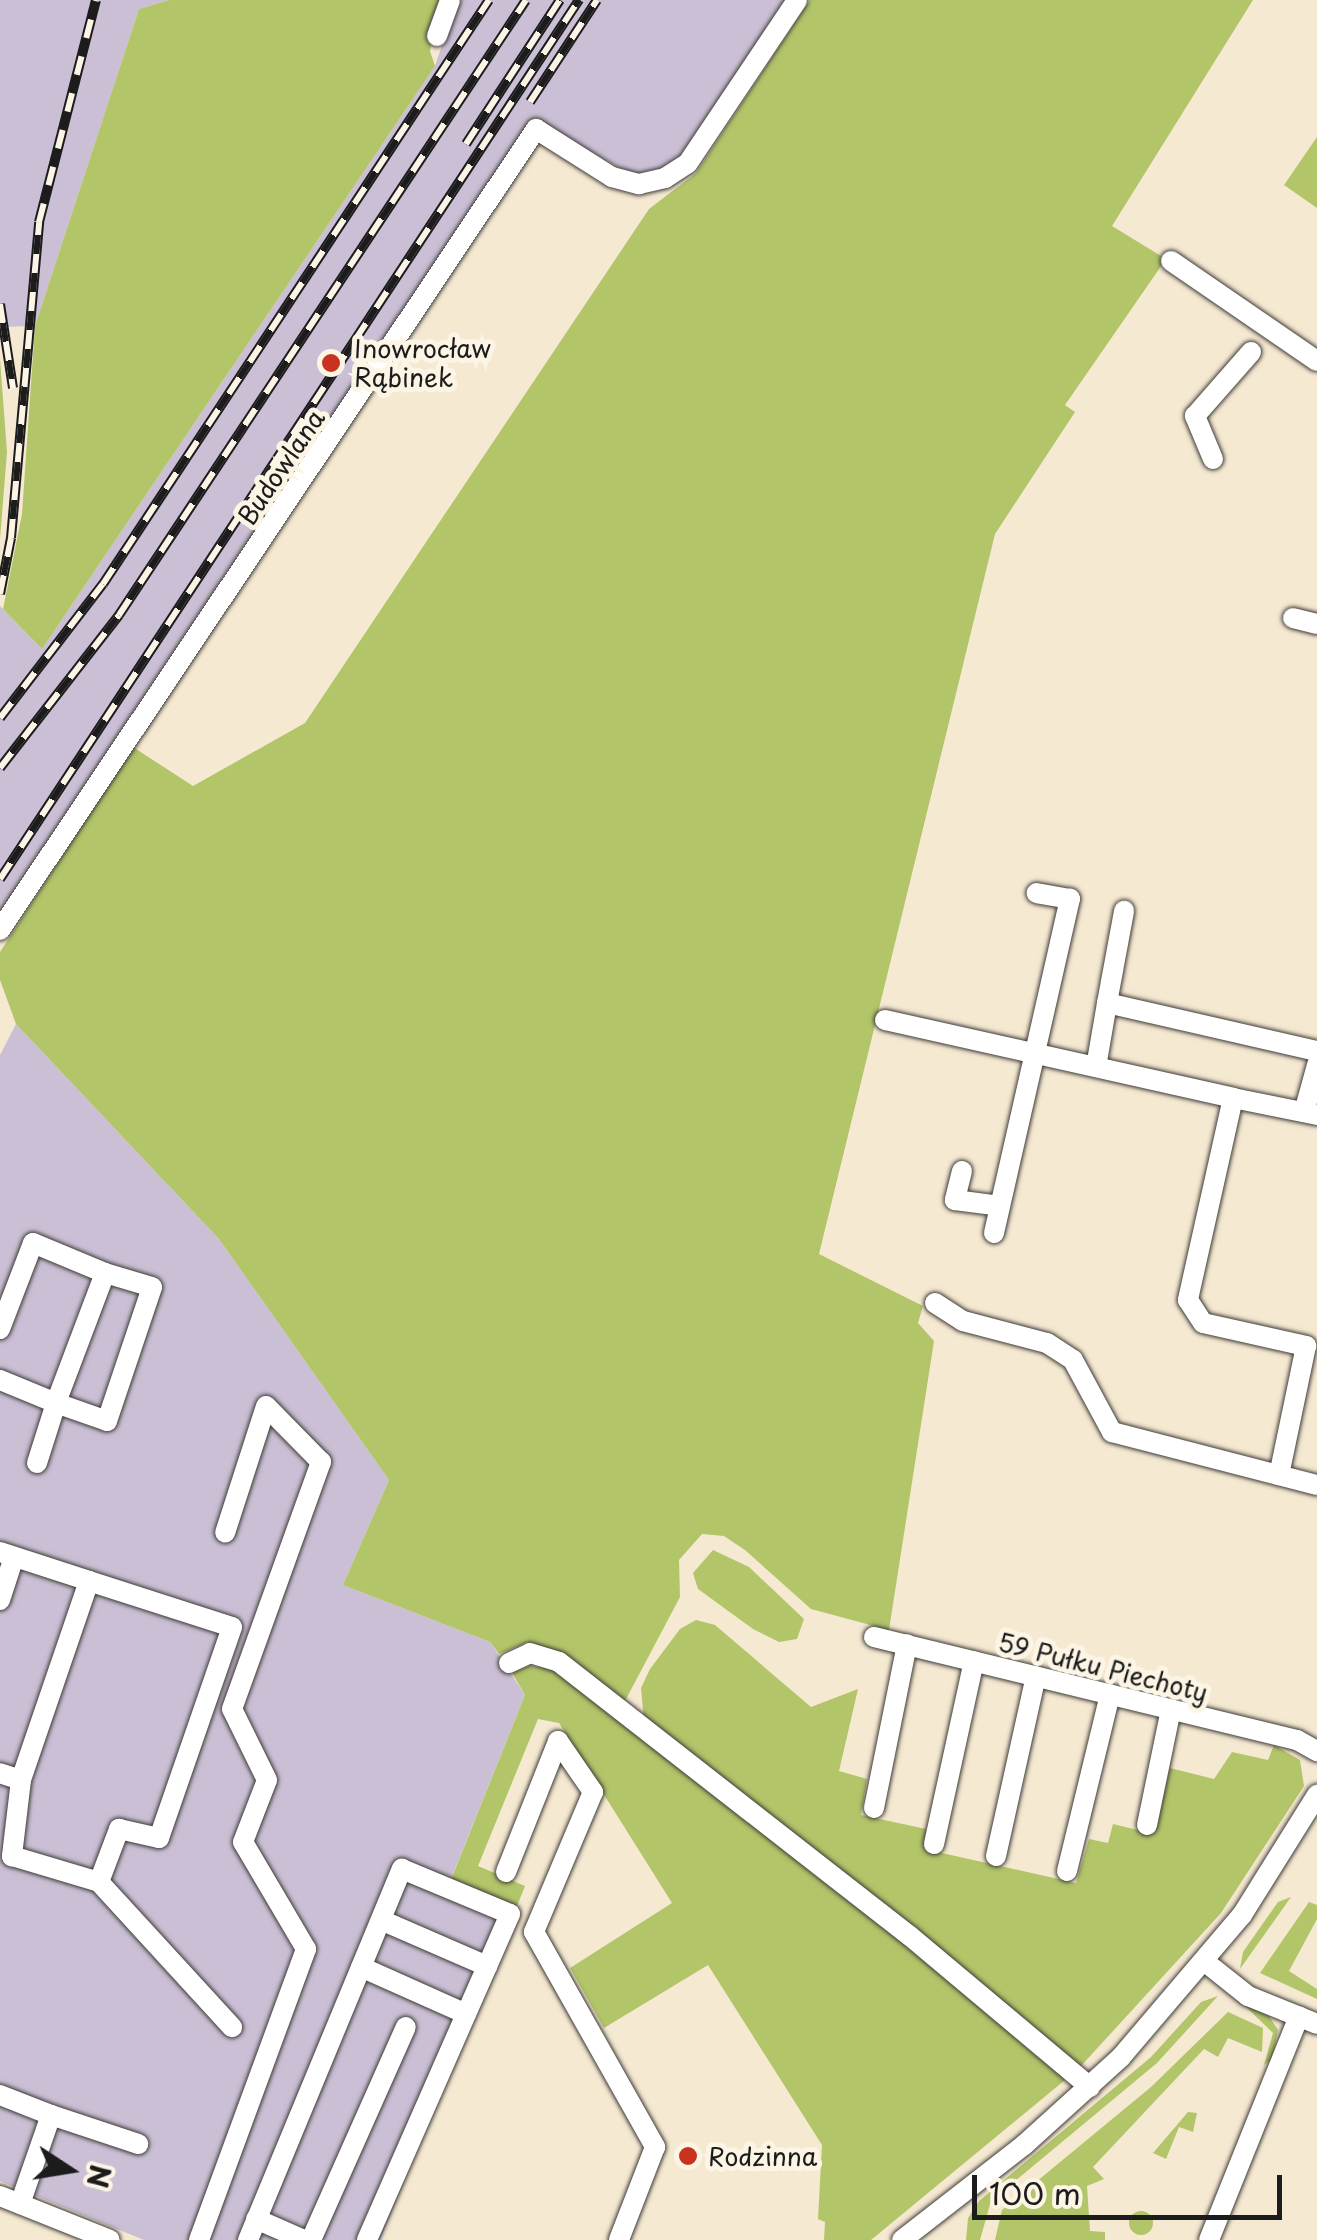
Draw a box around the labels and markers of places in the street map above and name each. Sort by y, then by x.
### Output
place label: Inowrocław Rąbinek [354,334,491,393]
marker: Inowrocław Rąbinek [318,350,344,376]
place label: Rodzinna [708,2141,817,2171]
marker: Rodzinna [677,2145,699,2167]

